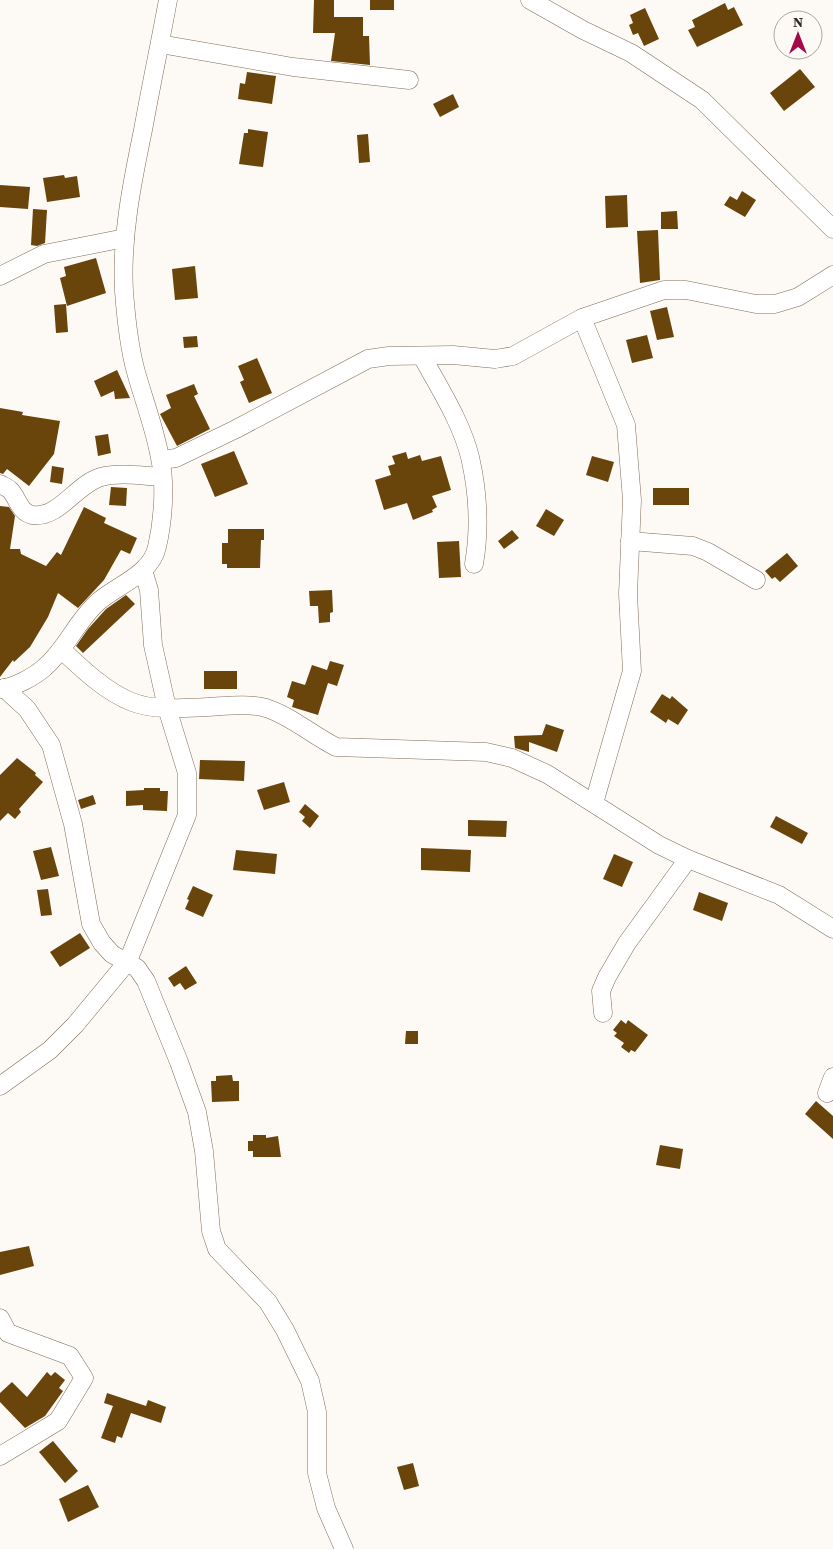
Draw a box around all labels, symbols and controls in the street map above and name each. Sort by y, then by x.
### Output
north arrow [773,10,823,60]
text: N [793,12,803,32]

